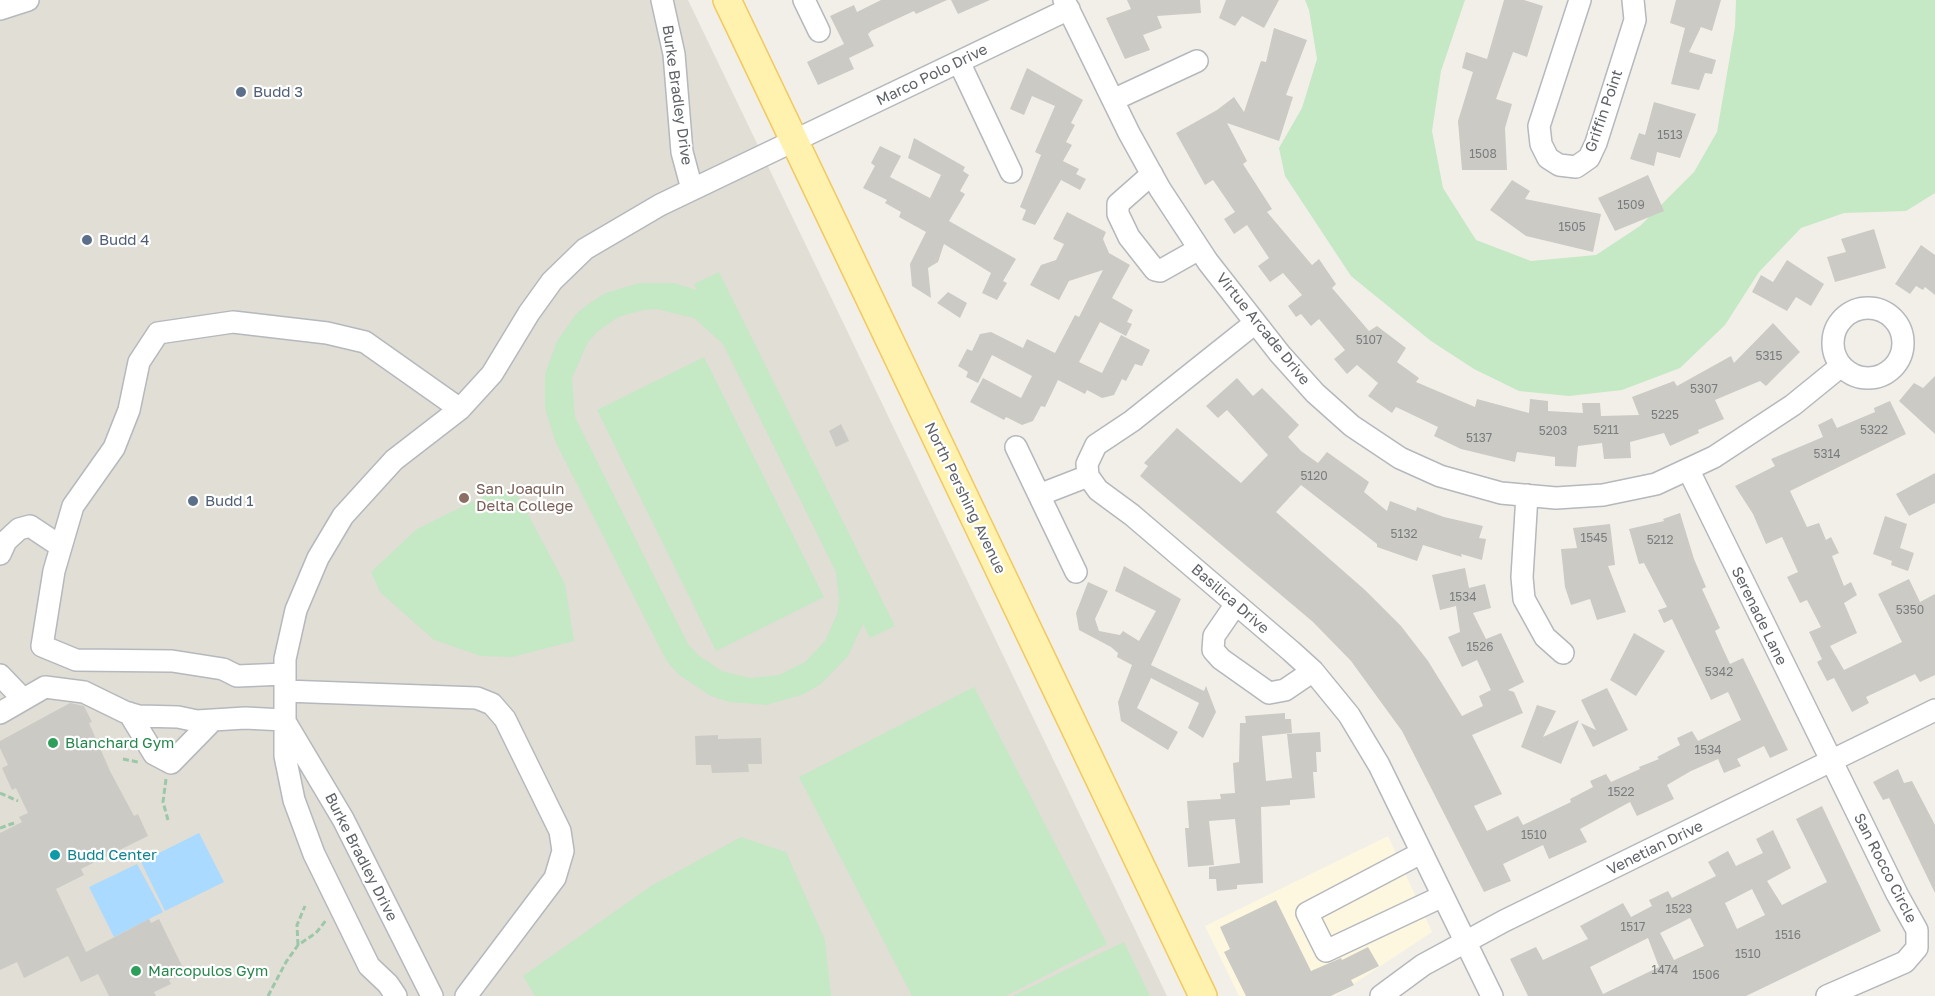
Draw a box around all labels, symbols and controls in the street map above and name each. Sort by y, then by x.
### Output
street label: Burke Bradley Drive [658,24,696,166]
street label: Marco Polo Drive [874,40,990,110]
street label: Griffin Point [1581,67,1627,155]
place label: Budd 3 [253,83,303,101]
marker: Budd 3 [234,85,248,99]
house number: 1513 [1657,128,1683,142]
house number: 1508 [1469,147,1497,161]
house number: 1509 [1617,198,1645,212]
house number: 1505 [1558,220,1586,234]
place label: Budd 4 [99,231,149,249]
marker: Budd 4 [80,233,94,247]
street label: Virtue Arcade Drive [1212,269,1314,389]
house number: 5107 [1356,333,1382,347]
house number: 5315 [1756,349,1782,363]
house number: 5307 [1690,382,1718,396]
house number: 5225 [1651,408,1679,422]
street label: North Pershing Avenue [921,419,1009,577]
house number: 5211 [1593,423,1619,437]
house number: 5322 [1860,423,1888,437]
house number: 5203 [1539,424,1567,438]
house number: 5137 [1466,431,1492,445]
house number: 5314 [1813,447,1841,461]
house number: 5120 [1300,469,1328,483]
place label: San Joaquin Delta College [476,480,573,515]
marker: San Joaquin Delta College [457,491,471,505]
place label: Budd 1 [205,492,254,510]
marker: Budd 1 [186,494,200,508]
house number: 5132 [1391,527,1417,541]
house number: 1545 [1580,531,1608,545]
house number: 5212 [1647,533,1673,547]
street label: Basilica Drive [1188,560,1272,638]
street label: Serenade Lane [1727,564,1791,668]
house number: 1534 [1449,590,1477,604]
house number: 5350 [1896,603,1924,617]
house number: 1526 [1467,640,1493,654]
house number: 5342 [1705,665,1733,679]
place label: Blanchard Gym [65,734,174,752]
marker: Blanchard Gym [46,736,60,750]
house number: 1534 [1694,743,1722,757]
house number: 1522 [1608,785,1634,799]
street label: Burke Bradley Drive [321,790,401,924]
street label: San Rocco Circle [1850,810,1920,926]
street label: Venetian Drive [1604,817,1706,879]
house number: 1510 [1521,828,1547,842]
place label: Budd Center [67,846,157,864]
marker: Budd Center [48,848,62,862]
house number: 1523 [1666,902,1692,916]
house number: 1517 [1621,920,1645,934]
house number: 1516 [1775,928,1801,942]
house number: 1510 [1735,947,1761,961]
place label: Marcopulos Gym [148,962,268,980]
house number: 1474 [1652,963,1678,977]
marker: Marcopulos Gym [129,964,143,978]
house number: 1506 [1692,968,1720,982]

